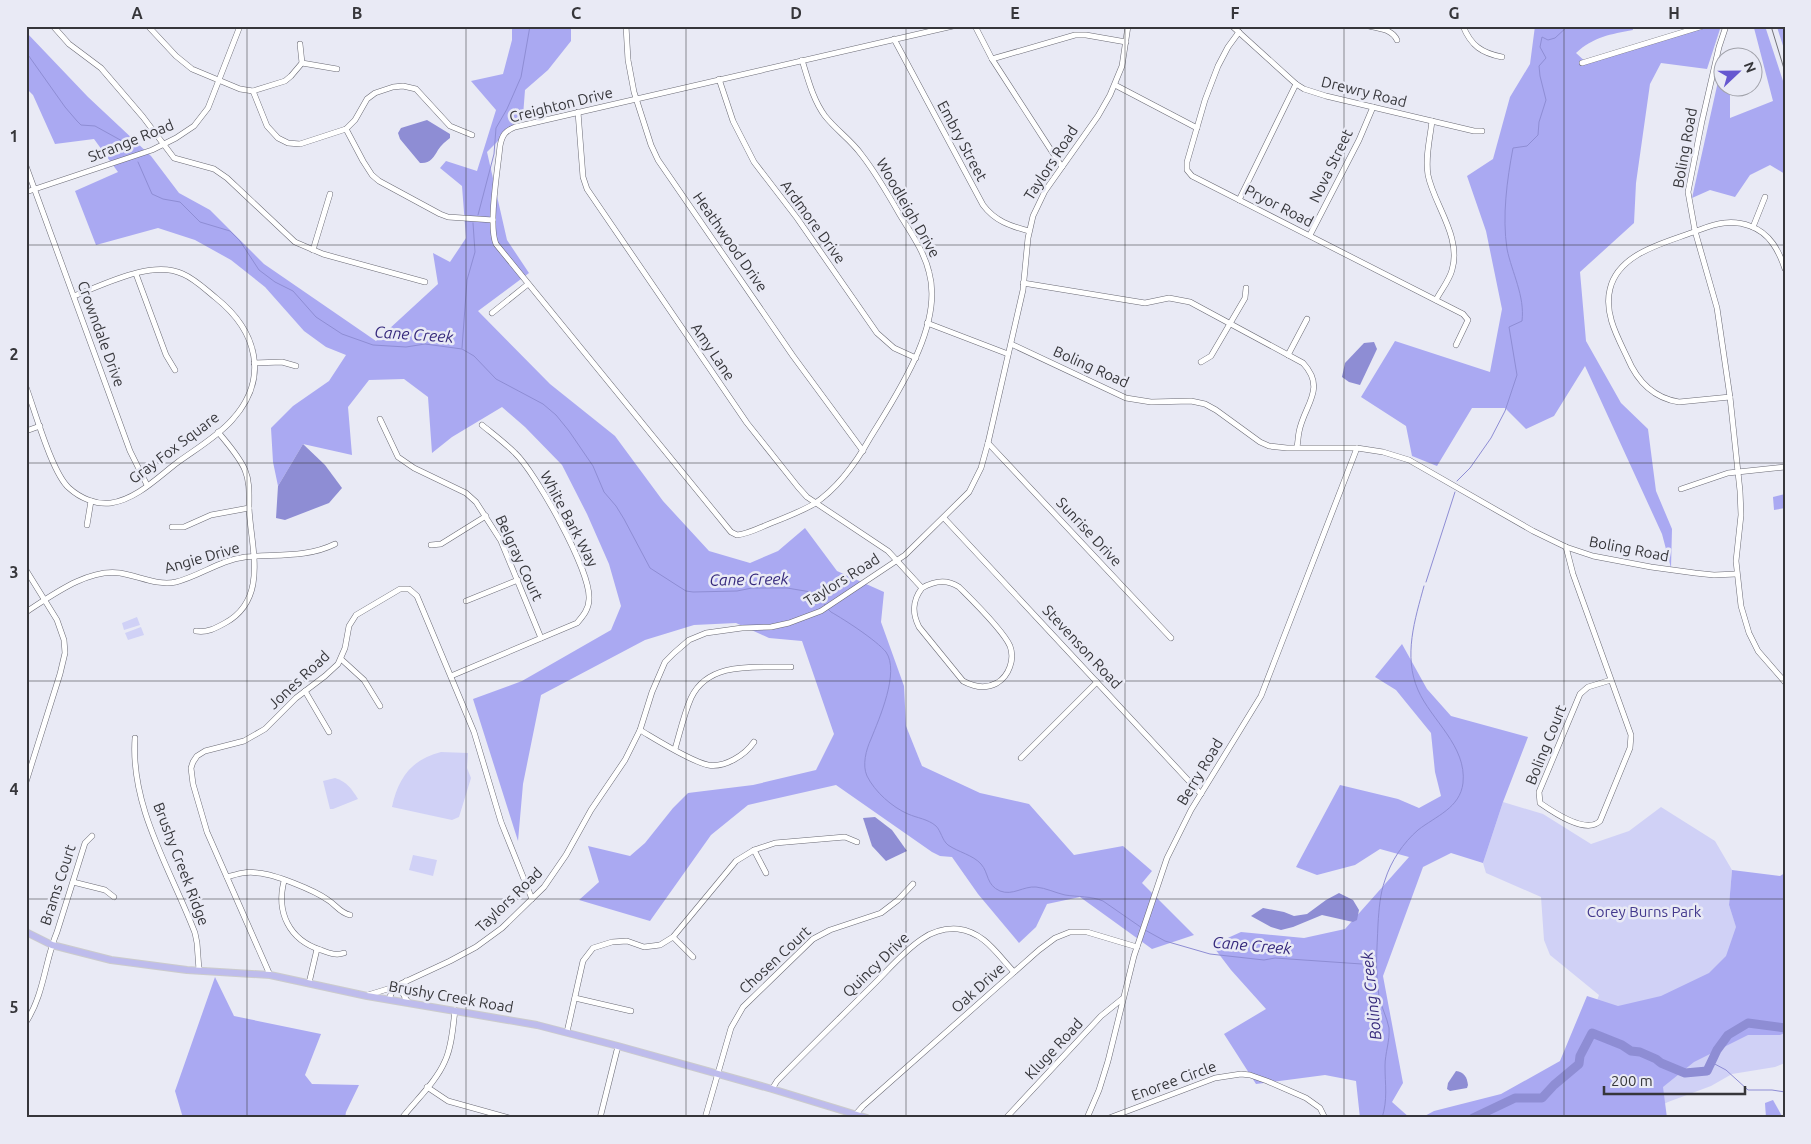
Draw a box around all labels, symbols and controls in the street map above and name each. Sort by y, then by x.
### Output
text: A [131,4,143,22]
text: B [352,4,362,22]
text: C [571,4,581,22]
text: D [790,4,802,22]
text: E [1010,4,1020,22]
text: F [1231,4,1240,22]
text: G [1448,4,1460,22]
text: H [1668,4,1680,22]
north arrow [1714,48,1764,98]
text: N [1741,59,1759,75]
street label: Drewry Road [1320,73,1409,110]
street label: Creighton Drive [507,83,614,126]
street label: Embry Street [934,98,991,184]
street label: Boling Road [1669,107,1700,189]
street label: Strange Road [86,116,176,165]
street label: Taylors Road [1020,122,1081,203]
street label: Nova Street [1305,126,1356,205]
text: 1 [9,127,19,145]
street label: Woodleigh Drive [873,155,944,260]
street label: Ardmore Drive [778,177,849,267]
street label: Pryor Road [1242,181,1316,230]
street label: Heathwood Drive [690,189,771,295]
street label: Crowndale Drive [74,279,129,389]
street label: Amy Lane [688,320,739,384]
water label: Cane Creek [374,322,455,346]
street label: Boling Road [1051,342,1132,391]
text: 2 [9,345,19,363]
street label: Gray Fox Square [125,408,222,487]
street label: White Bark Way [537,468,602,570]
street label: Sunrise Drive [1053,494,1126,570]
street label: Belgray Court [492,512,547,603]
street label: Boling Road [1588,532,1671,565]
street label: Angie Drive [162,539,242,576]
street label: Taylors Road [801,550,883,609]
text: 3 [9,563,19,581]
water label: Cane Creek [709,569,790,589]
street label: Stevenson Road [1039,601,1125,692]
street label: Jones Road [265,647,333,712]
street label: Boling Court [1522,702,1569,787]
street label: Berry Road [1173,735,1226,808]
text: 4 [9,780,19,798]
street label: Brushy Creek Ridge [150,800,213,928]
street label: Brams Court [36,842,79,927]
street label: Taylors Road [472,864,545,935]
park label: Corey Burns Park [1587,903,1702,920]
street label: Chosen Court [735,922,814,997]
street label: Quincy Drive [839,929,912,1001]
water label: Cane Creek [1212,933,1293,957]
water label: Boling Creek [1357,950,1385,1041]
street label: Oak Drive [948,959,1008,1016]
street label: Brushy Creek Road [387,977,515,1016]
text: 5 [9,998,19,1016]
street label: Kluge Road [1021,1015,1086,1082]
street label: Enoree Circle [1129,1057,1219,1104]
scale bar [1604,1064,1745,1096]
text: 200 m [1611,1072,1653,1089]

